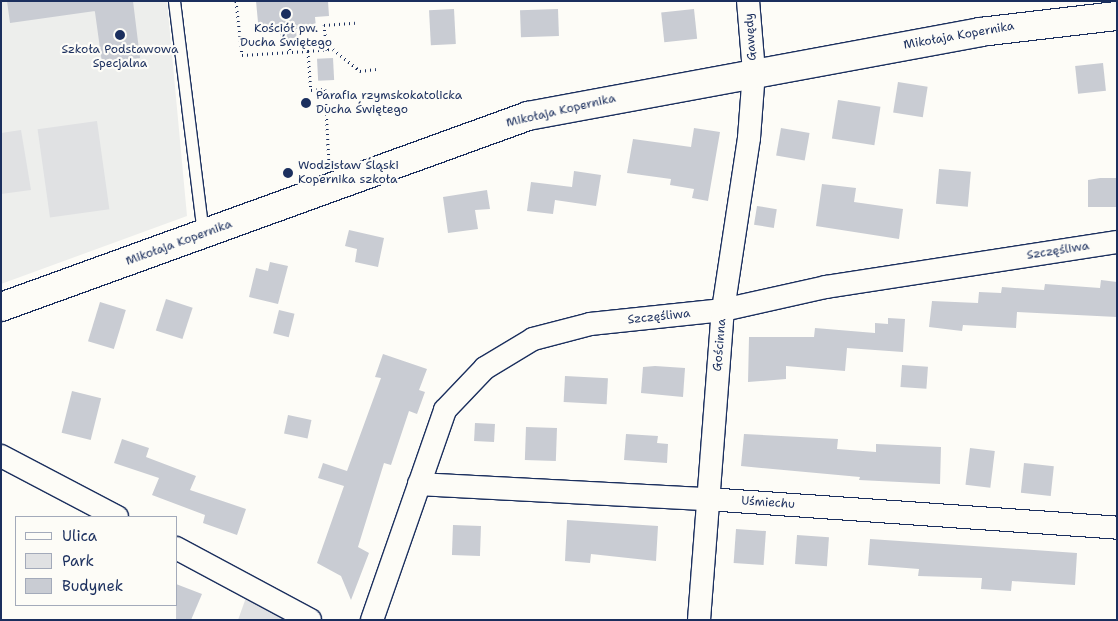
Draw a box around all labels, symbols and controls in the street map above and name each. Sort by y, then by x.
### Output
marker: Kościół pw. Ducha Świętego [280,8,292,20]
street label: Gawędy [742,13,760,61]
street label: Mikołaja Kopernika [903,19,1015,53]
place label: Kościół pw. Ducha Świętego [240,22,332,50]
marker: Szkoła Podstawowa Specjalna [114,29,126,41]
place label: Szkoła Podstawowa Specjalna [61,43,179,71]
place label: Parafia rzymskokatolicka Ducha Świętego [316,89,462,117]
street label: Mikołaja Kopernika [505,91,617,131]
marker: Parafia rzymskokatolicka Ducha Świętego [300,97,312,109]
place label: Wodzisław Śląski Kopernika szkoła [298,159,399,187]
marker: Wodzisław Śląski Kopernika szkoła [282,167,294,179]
street label: Mikołaja Kopernika [124,217,234,269]
street label: Szczęśliwa [1026,239,1090,263]
street label: Szczęśliwa [627,307,691,327]
street label: Gościnna [711,318,729,372]
street label: Uśmiechu [741,494,795,512]
legend [15,516,178,606]
text: Ulica [62,526,97,546]
text: Park [62,551,94,571]
text: Budynek [62,576,123,596]

